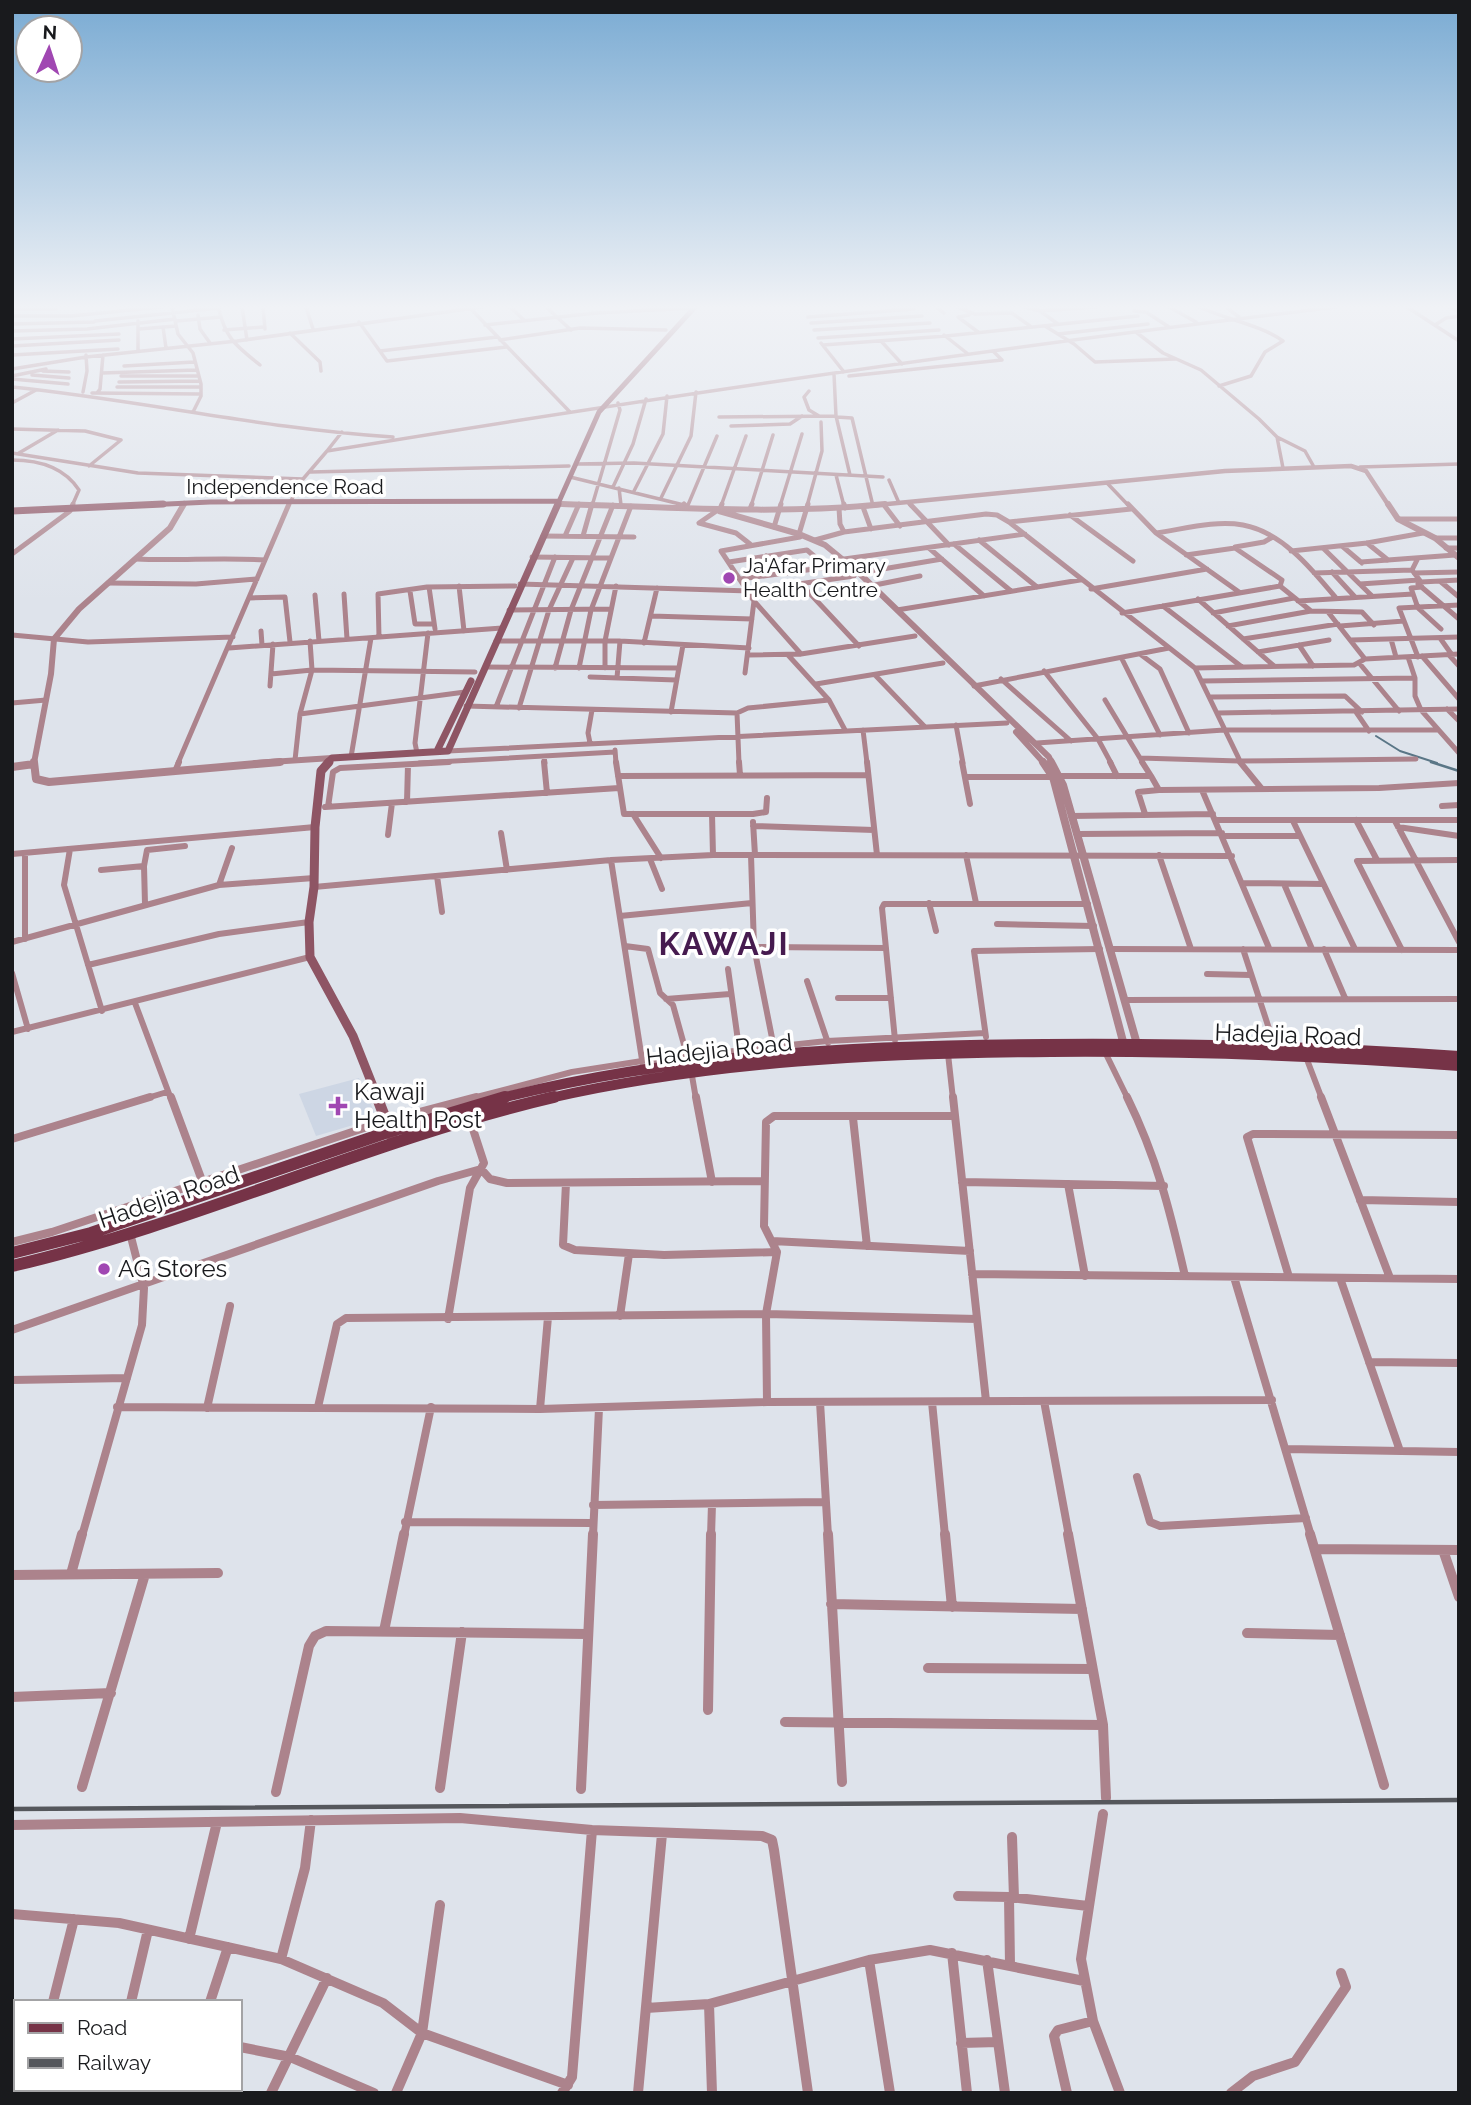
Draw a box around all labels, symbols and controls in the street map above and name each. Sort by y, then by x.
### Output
north arrow [14,14,84,84]
text: N [42,21,58,43]
street label: Independence Road [186,474,384,499]
place label: Ja'Afar Primary Health Centre [743,553,886,602]
marker: Ja'Afar Primary Health Centre [721,570,737,586]
district label: KAWAJI [658,925,790,962]
street label: Hadejia Road [1214,1017,1362,1052]
street label: Hadejia Road [644,1027,794,1072]
place label: Kawaji Health Post [354,1077,482,1134]
marker: Kawaji Health Post [328,1096,348,1116]
street label: Hadejia Road [95,1159,243,1234]
place label: AG Stores [118,1254,227,1283]
marker: AG Stores [96,1261,112,1277]
legend [14,2000,242,2091]
text: Road [77,2015,127,2040]
text: Railway [77,2050,151,2075]

